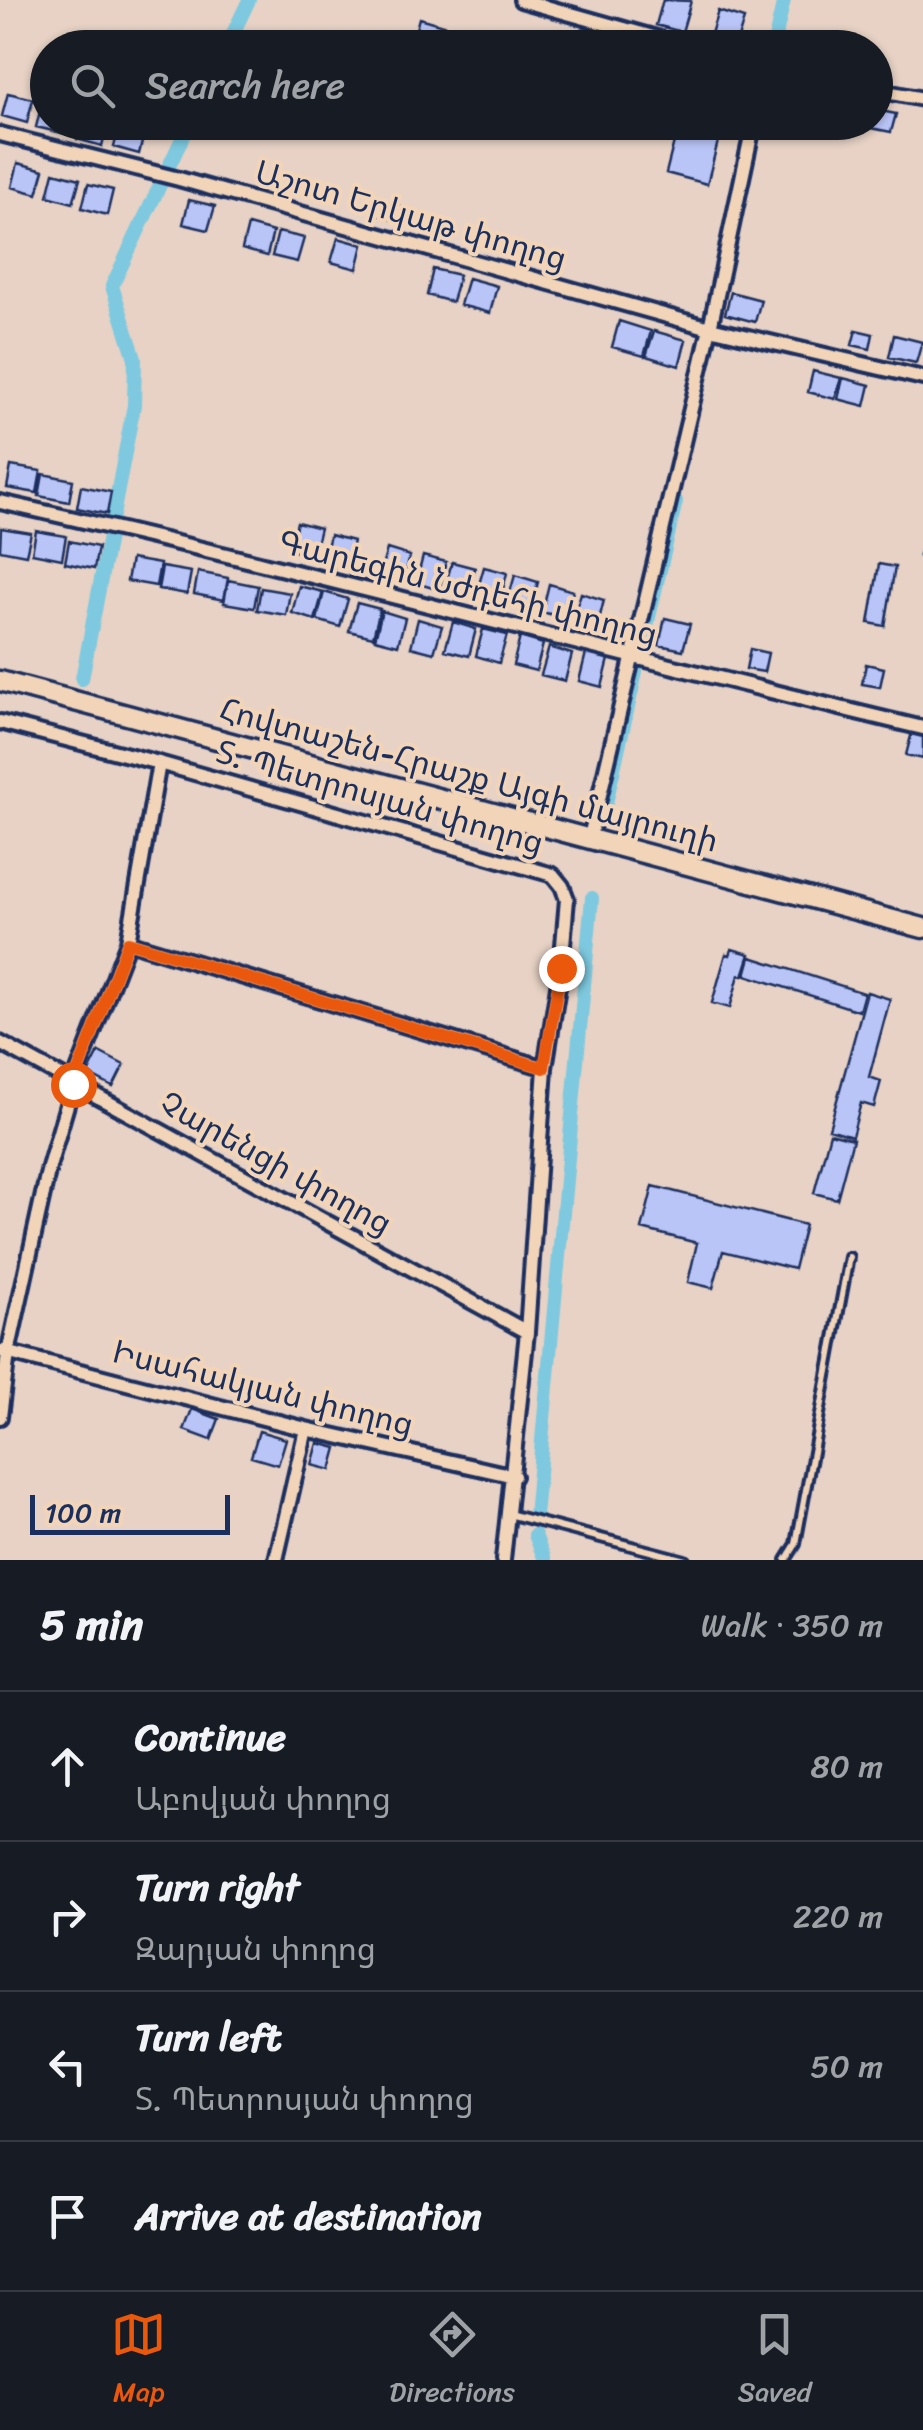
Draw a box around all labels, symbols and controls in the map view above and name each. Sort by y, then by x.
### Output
search box [30,30,893,140]
text: Search here [145,52,345,119]
icon: search [65,58,120,113]
street label: Աշոտ Երկաթ փողոց [248,144,573,287]
street label: Գարեգին Նժդեհի փողոց [272,514,664,663]
street label: Հովտաշեն-Հրաշք Այգի մայրուղի [213,681,725,870]
street label: Տ. Պետրոսյան փողոց [209,723,551,872]
route end [539,946,585,992]
route start [51,1062,97,1108]
street label: Չարենցի փողոց [149,1076,403,1251]
street label: Իսահակյան փողոց [106,1324,419,1453]
text: 100 m [45,1488,121,1537]
scale bar [30,1490,230,1534]
text: 5 min [40,1588,143,1662]
text: Walk · 350 m [701,1597,883,1654]
text: Continue [135,1704,286,1771]
text: 80 m [811,1738,883,1795]
icon: ahead [40,1739,95,1794]
text: Աբովյան փողոց [135,1771,391,1828]
text: Turn right [135,1854,300,1921]
text: 220 m [793,1888,883,1945]
icon: right [40,1889,95,1944]
text: Զարյան փողոց [135,1921,376,1978]
text: Turn left [135,2004,281,2071]
text: 50 m [810,2038,883,2095]
icon: left [40,2039,95,2094]
text: Տ. Պետրոսյան փողոց [135,2071,474,2128]
text: Arrive at destination [135,2183,482,2250]
icon: arrive [40,2189,95,2244]
tab: Map [111,2307,166,2416]
tab: Directions [389,2307,515,2416]
tab: Saved [738,2307,812,2416]

